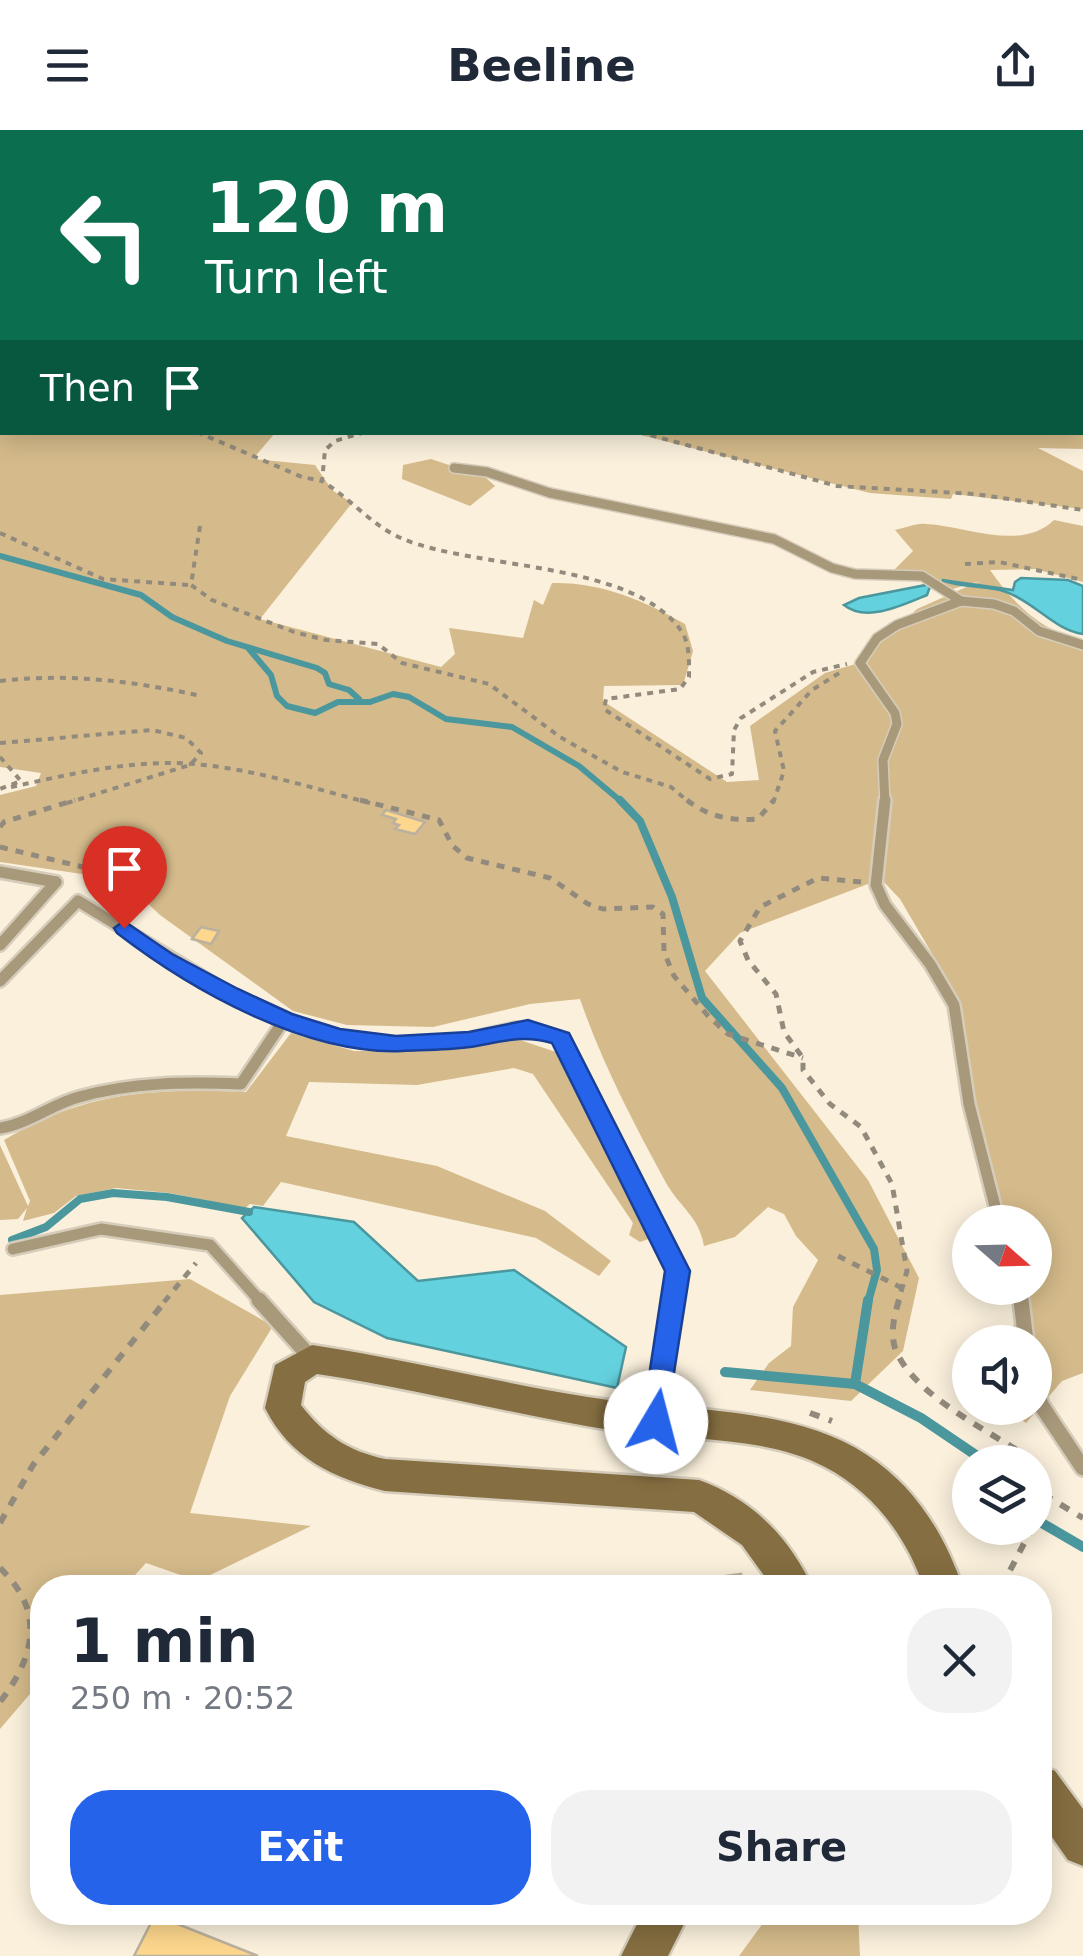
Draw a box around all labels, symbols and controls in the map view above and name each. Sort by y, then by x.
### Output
icon: menu [40,38,95,93]
icon: share [988,38,1043,93]
text: Beeline [447,39,636,92]
text: 120 m [205,167,448,249]
icon: left [40,170,170,300]
text: Turn left [205,251,388,304]
icon: arrive [155,360,210,415]
text: Then [40,366,135,410]
pin [82,826,167,929]
icon: arrive [97,841,152,896]
north arrow [952,1205,1052,1305]
map controls [952,1205,1052,1545]
button: sound [952,1325,1052,1425]
position arrow [604,1370,708,1474]
button: layers [952,1445,1052,1545]
text: 1 min [70,1606,258,1676]
button: close [907,1608,1012,1713]
text: 250 m · 20:52 [70,1679,295,1717]
button: Exit [70,1790,531,1905]
button: Share [551,1790,1012,1905]

